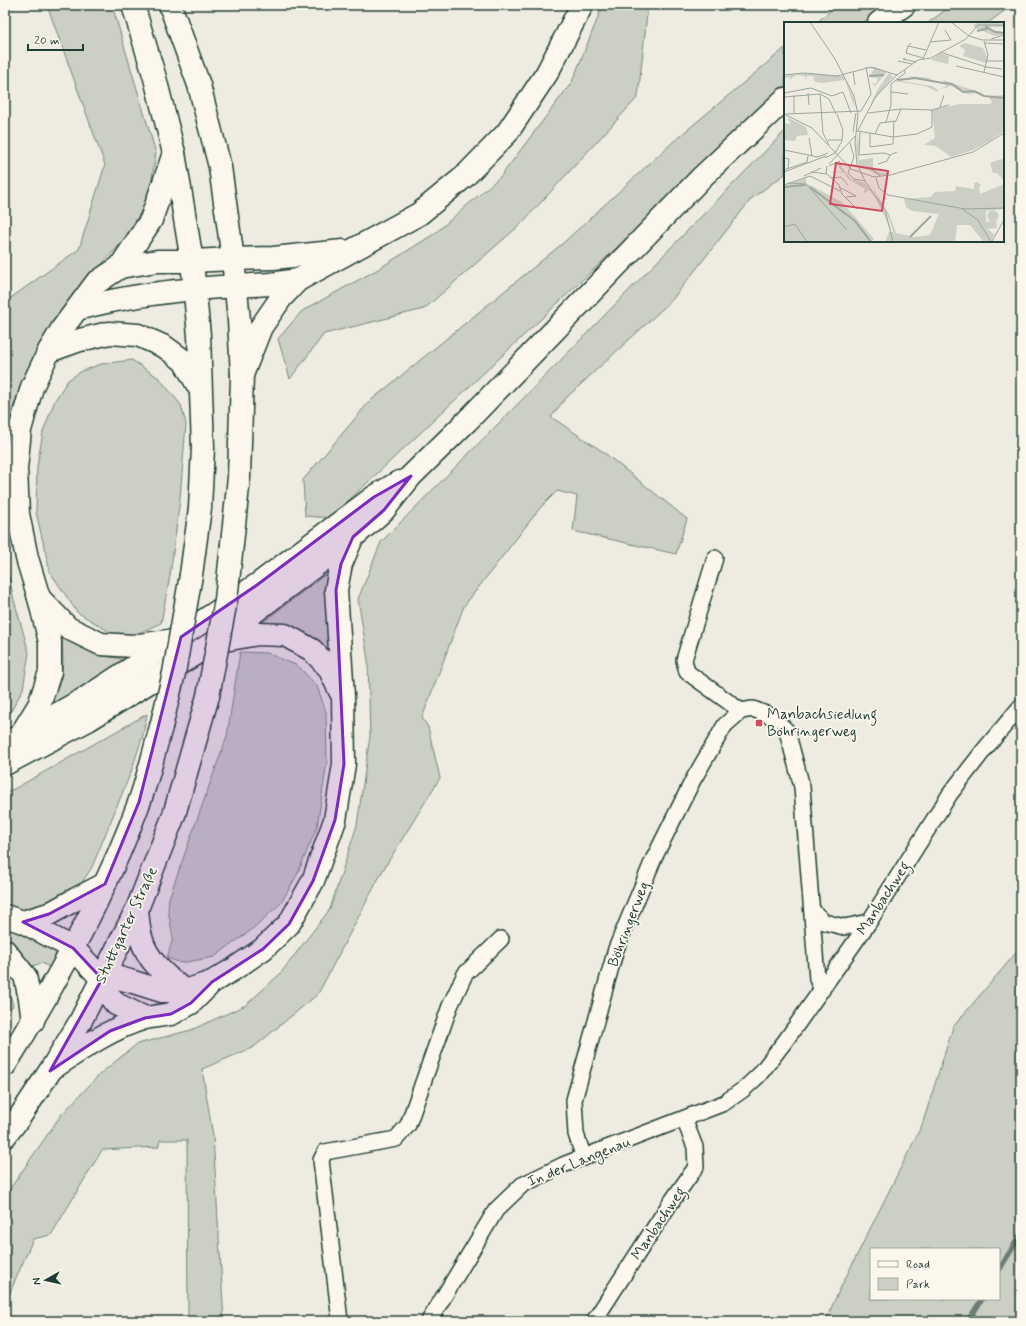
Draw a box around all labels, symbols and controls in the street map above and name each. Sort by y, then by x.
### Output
inset map [784,22,1004,242]
scale bar [28,26,83,52]
text: 20 m [34,33,60,49]
place label: Manbachsiedlung Böhringerweg [767,705,877,742]
marker: Manbachsiedlung Böhringerweg [754,718,764,728]
street label: Manbachweg [853,858,916,940]
street label: Stuttgarter Straße [91,864,163,987]
street label: Böhringerweg [604,879,654,970]
street label: In der Langenau [525,1132,634,1193]
street label: Manbachweg [627,1183,691,1265]
legend [870,1248,1000,1300]
text: Road [906,1257,930,1273]
north arrow [26,1260,66,1300]
text: N [30,1277,45,1286]
text: Park [906,1277,930,1293]

